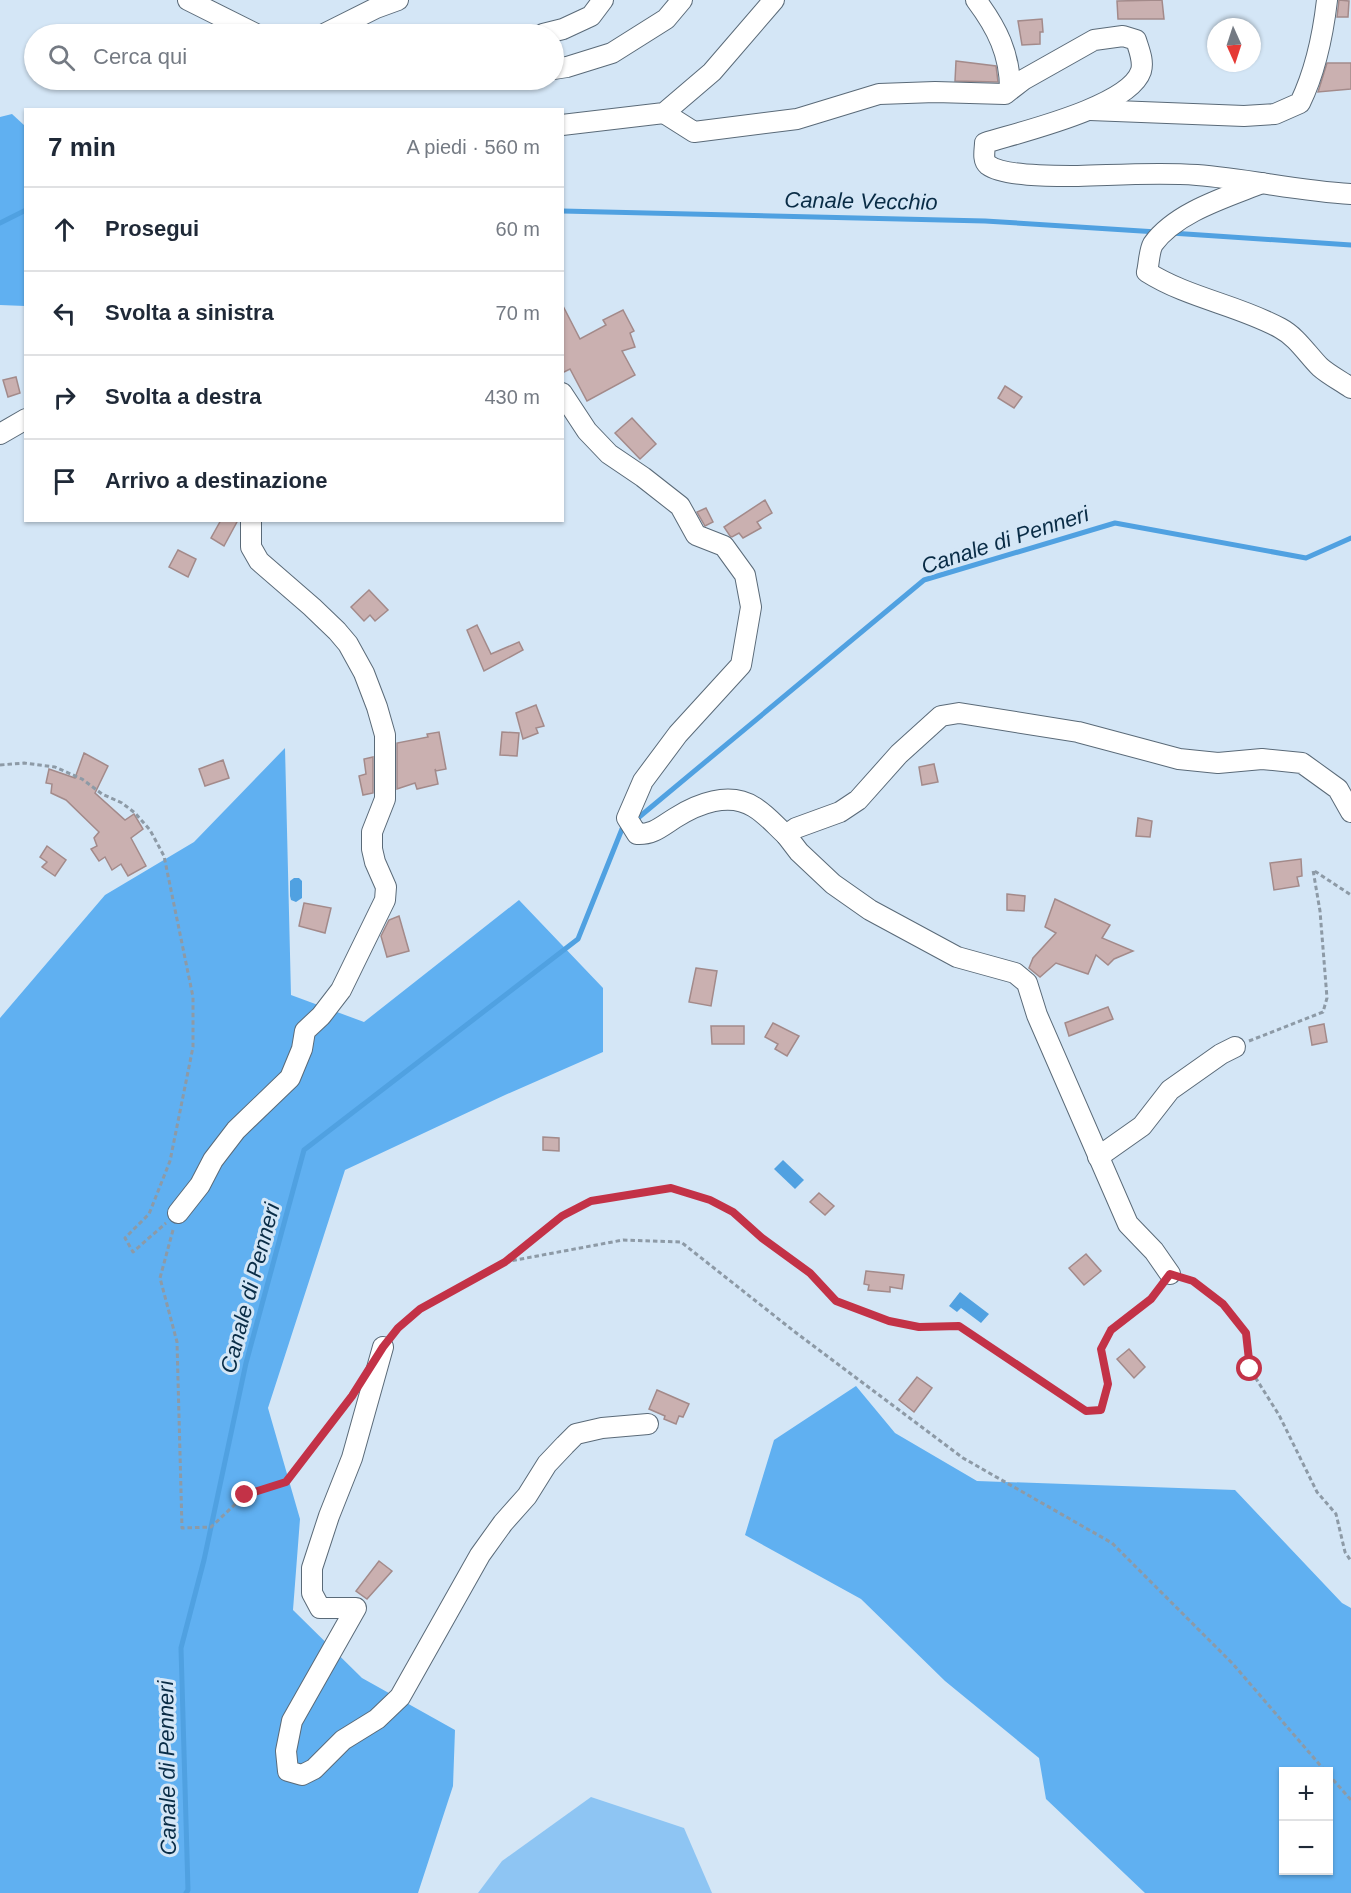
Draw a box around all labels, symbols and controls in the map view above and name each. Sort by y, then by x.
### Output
north arrow [1207,18,1261,72]
search box [24,24,564,90]
icon: search [45,41,78,74]
text: Cerca qui [93,44,187,69]
text: 7 min [48,132,116,162]
text: A piedi · 560 m [407,136,540,158]
water label: Canale Vecchio [784,187,938,215]
icon: ahead [48,213,81,246]
text: Prosegui [105,216,199,241]
text: 60 m [496,218,540,240]
icon: left [48,297,81,330]
text: Svolta a sinistra [105,300,274,325]
text: 70 m [496,302,540,324]
icon: right [48,381,81,414]
text: Svolta a destra [105,384,262,409]
text: 430 m [484,386,540,408]
icon: arrive [48,465,81,498]
text: Arrivo a destinazione [105,468,328,493]
water label: Canale di Penneri [918,501,1093,579]
water label: Canale di Penneri [215,1199,285,1376]
route start [1236,1355,1262,1381]
route end [231,1481,257,1507]
water label: Canale di Penneri [153,1679,181,1856]
map controls [1279,1767,1333,1875]
button: + [1279,1767,1333,1821]
button: − [1279,1821,1333,1875]

